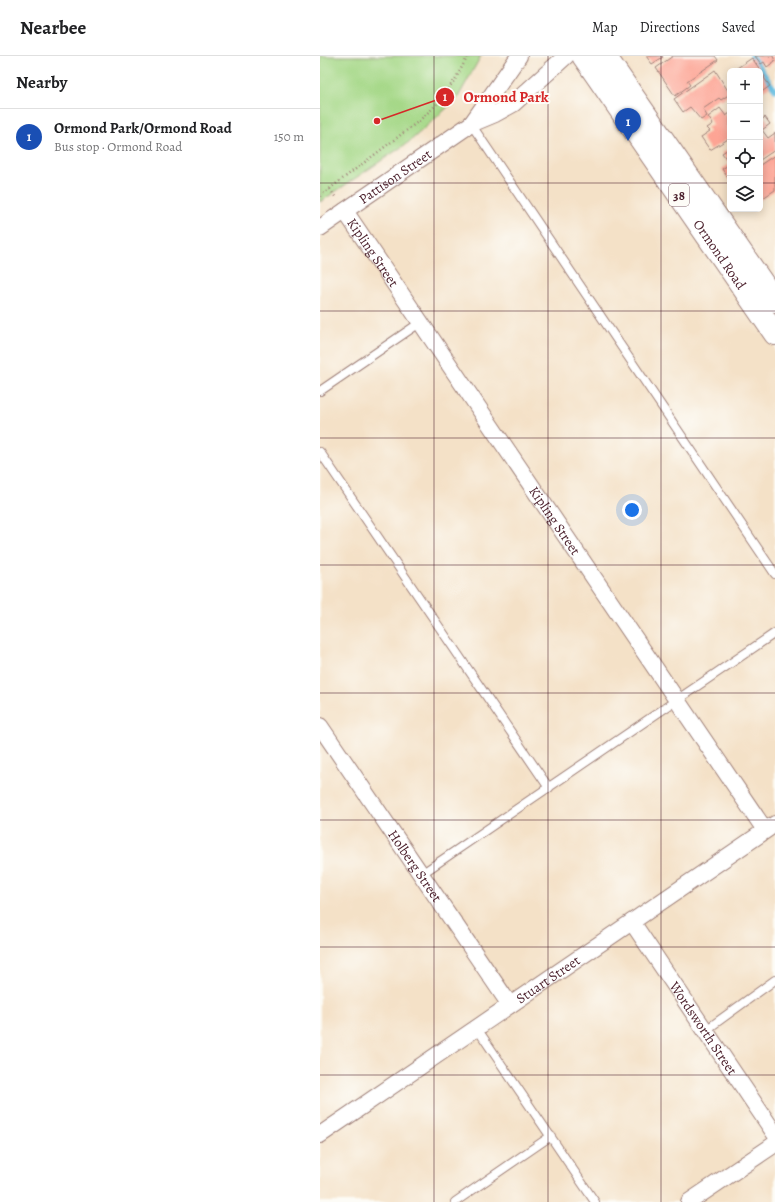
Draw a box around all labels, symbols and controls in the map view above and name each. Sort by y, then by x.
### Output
text: Nearbee [20,15,86,41]
text: Map [592,18,618,37]
text: Directions [640,18,700,37]
text: Saved [722,18,755,37]
map controls [727,68,763,212]
button: + [727,68,763,104]
text: Nearby [16,71,67,94]
callout: Ormond Park [435,84,556,111]
text: Ormond Park [464,87,549,107]
text: 1 [443,89,448,105]
button: − [727,104,763,140]
pin: 1 [615,108,641,141]
text: Ormond Park/Ormond Road [54,118,232,138]
text: 1 [27,128,31,145]
text: 150 m [274,128,304,145]
text: Bus stop · Ormond Road [54,138,182,155]
button: locate [727,140,763,176]
street label: Pattison Street [355,145,436,209]
button: layers [727,176,763,212]
road number: 38 [669,184,689,206]
street label: Kipling Street [342,214,403,291]
street label: Ormond Road [689,216,751,294]
street label: Kipling Street [524,483,585,559]
your location [622,500,642,520]
street label: Holberg Street [383,826,446,906]
street label: Stuart Street [512,951,584,1008]
street label: Wordsworth Street [664,977,742,1079]

